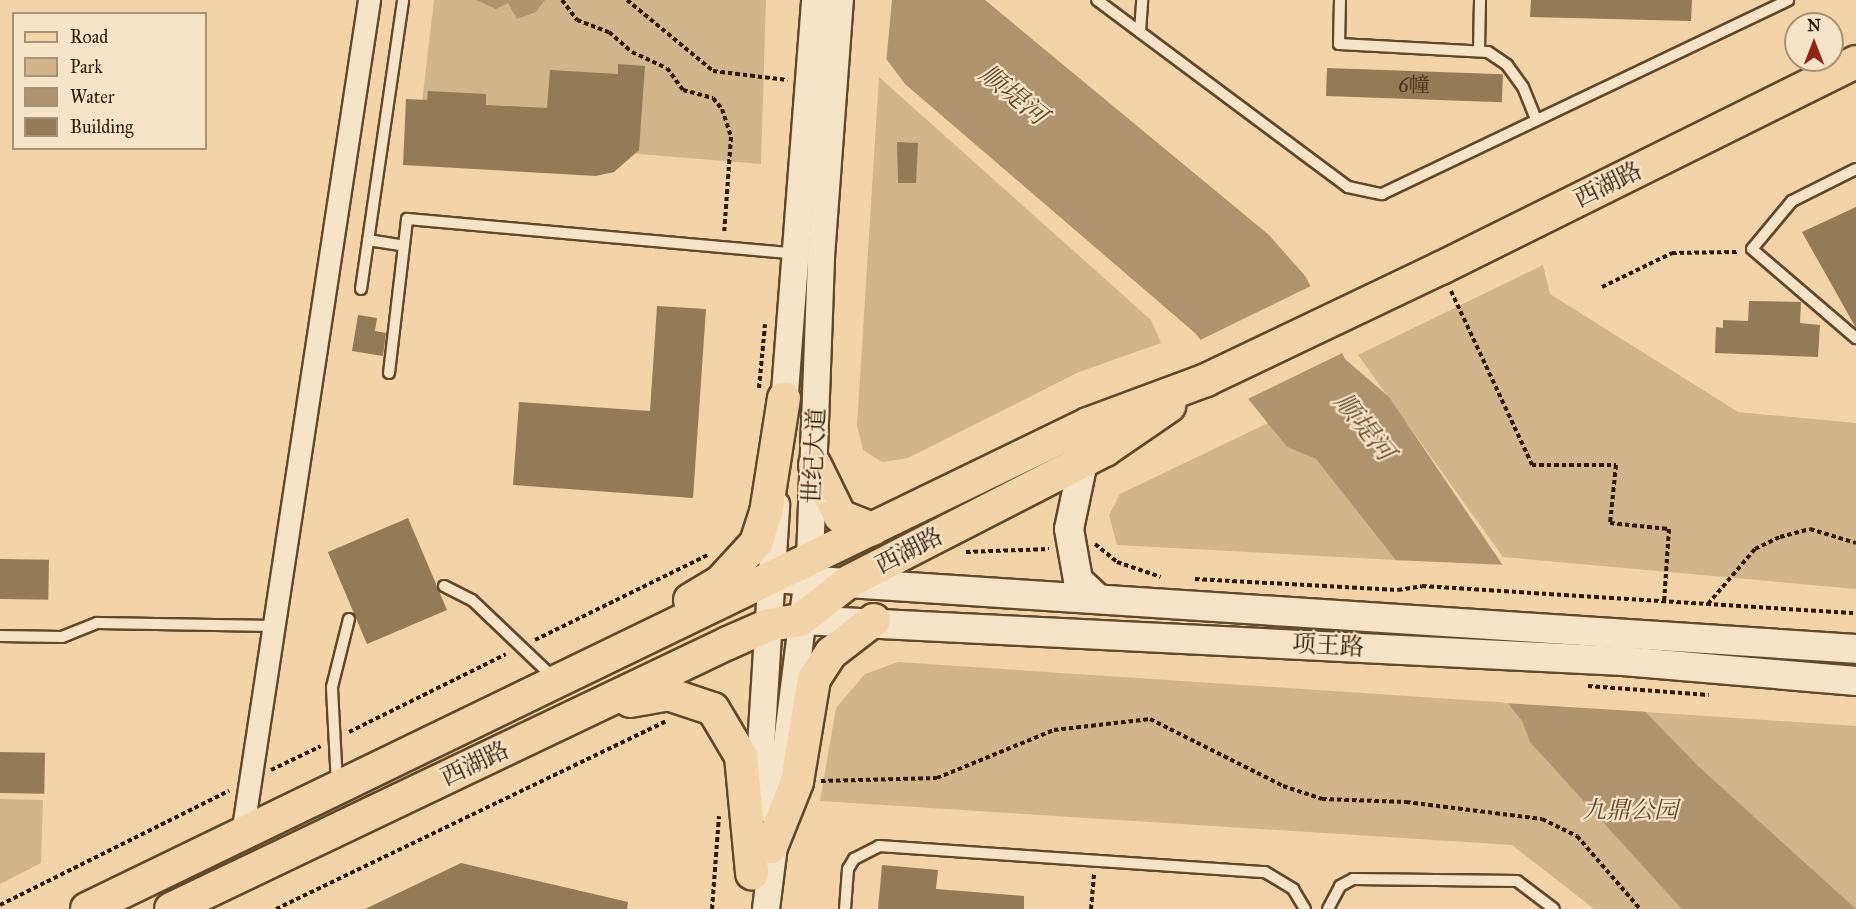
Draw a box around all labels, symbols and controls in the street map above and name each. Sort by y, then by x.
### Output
legend [12,12,207,150]
north arrow [1784,12,1844,72]
text: N [1807,16,1821,35]
text: Road [70,26,108,48]
text: Park [70,56,103,78]
water label: 顺堤河 [973,58,1053,132]
house number: 6幢 [1398,72,1430,98]
text: Water [70,86,114,108]
text: Building [70,116,133,138]
street label: 西湖路 [1569,156,1647,214]
water label: 顺堤河 [1327,387,1401,467]
street label: 世纪大道 [798,407,832,505]
street label: 西湖路 [870,522,948,580]
street label: 项王路 [1291,630,1365,662]
street label: 西湖路 [436,736,514,792]
park label: 九鼎公园 [1582,797,1678,825]

